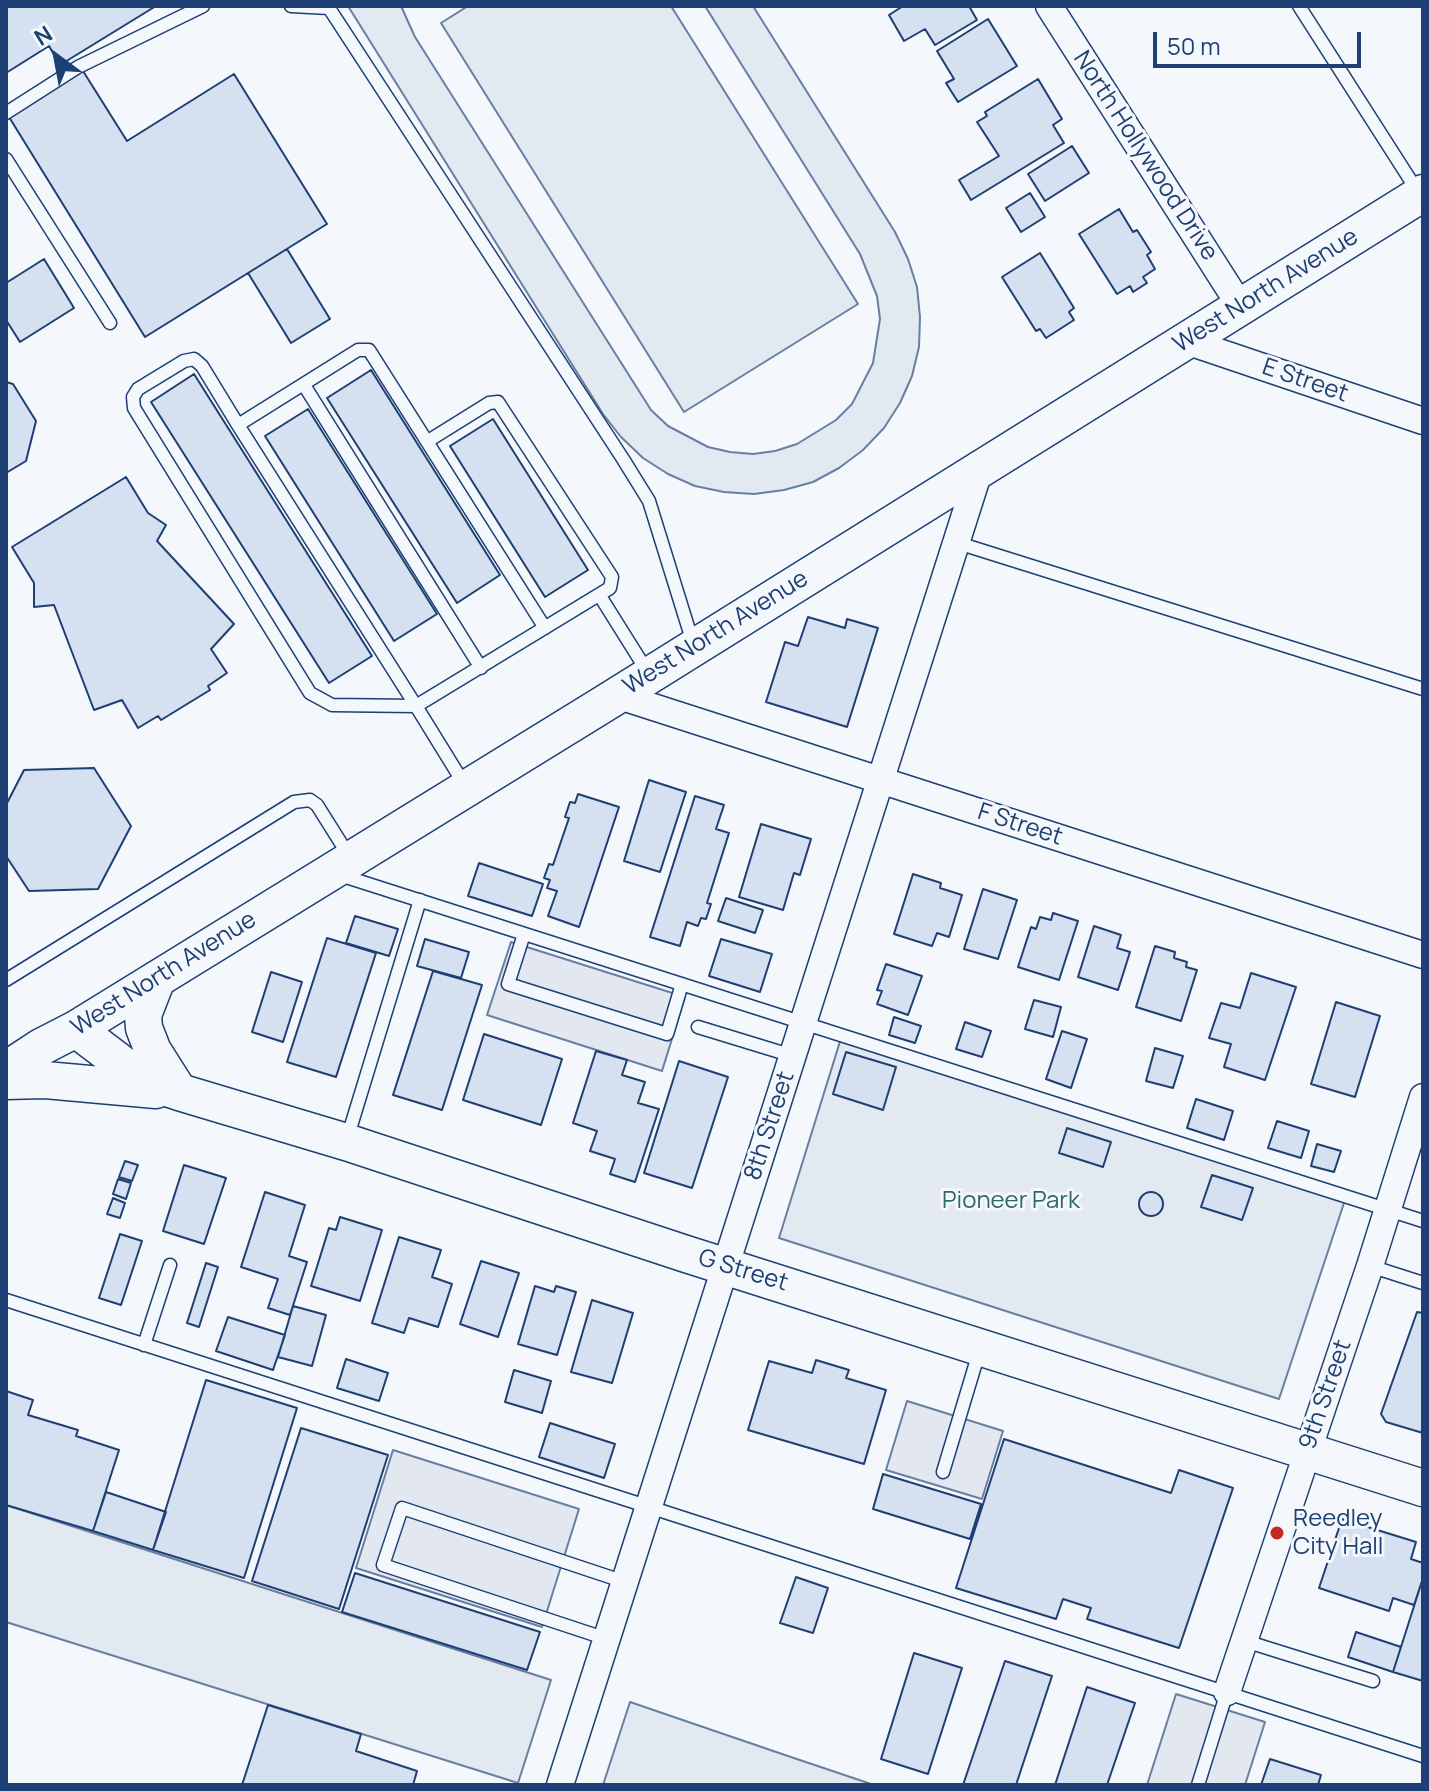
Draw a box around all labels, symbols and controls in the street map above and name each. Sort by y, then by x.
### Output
north arrow [16,16,96,96]
scale bar [1157,16,1365,66]
text: N [29,19,58,53]
text: 50 m [1167,29,1221,62]
street label: North Hollywood Drive [1067,46,1223,266]
street label: West North Avenue [1168,223,1364,359]
street label: E Street [1258,353,1352,409]
street label: West North Avenue [618,565,814,701]
street label: F Street [974,798,1066,852]
street label: West North Avenue [66,906,262,1042]
street label: 8th Street [739,1068,801,1184]
park label: Pioneer Park [942,1187,1080,1215]
street label: G Street [695,1244,791,1298]
street label: 9th Street [1294,1336,1358,1454]
place label: Reedley City Hall [1293,1505,1383,1561]
marker: Reedley City Hall [1268,1524,1286,1542]

